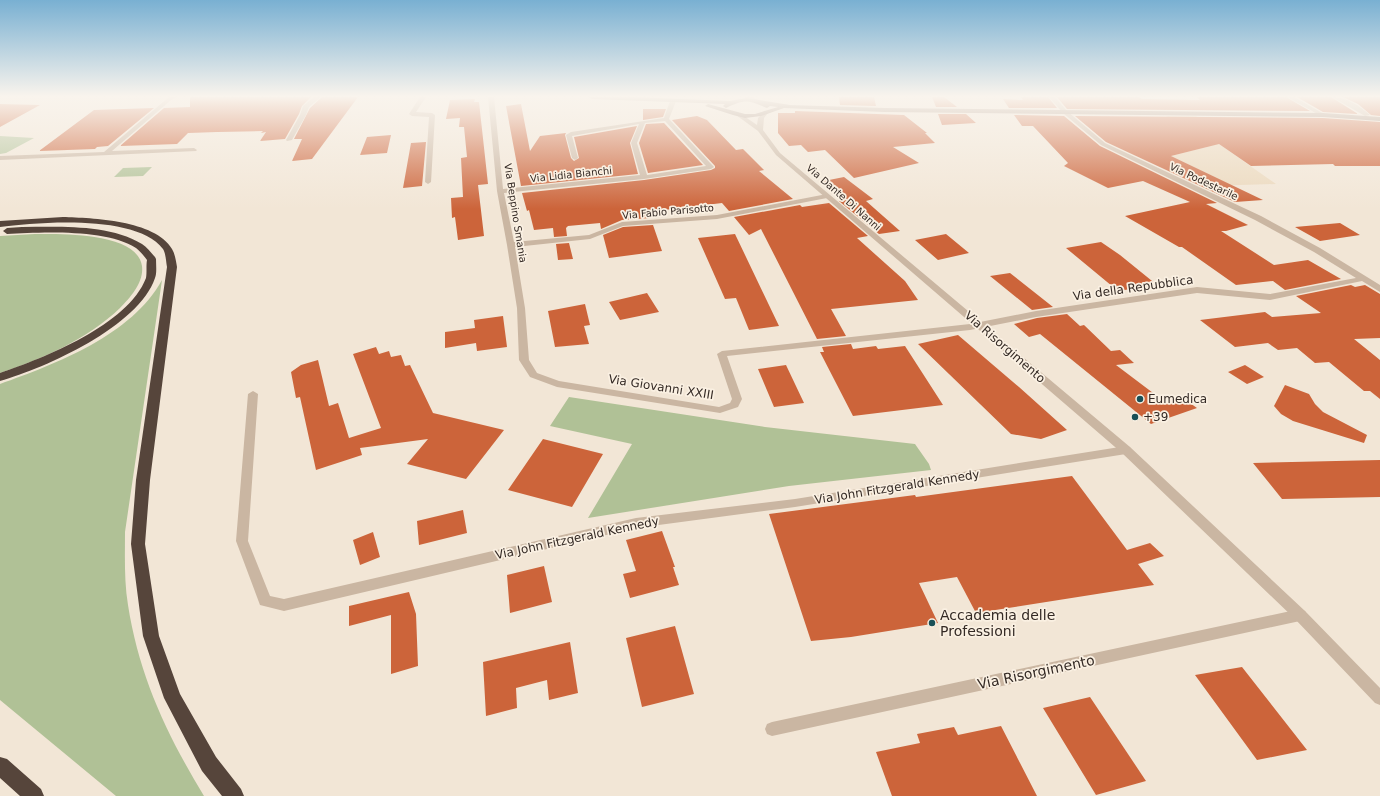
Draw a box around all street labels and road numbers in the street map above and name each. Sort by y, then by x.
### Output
street label: Via Podestarile [1168,161,1240,202]
street label: Via Dante Di Nanni [804,162,883,233]
street label: Via Beppino Smania [502,163,529,263]
street label: Via Lidia Bianchi [530,165,613,184]
street label: Via Fabio Parisotto [622,202,714,221]
street label: Via della Repubblica [1072,273,1194,303]
street label: Via Risorgimento [962,308,1048,386]
street label: Via Giovanni XXIII [607,372,715,402]
street label: Via John Fitzgerald Kennedy [814,467,980,507]
street label: Via John Fitzgerald Kennedy [494,514,660,562]
street label: Via Risorgimento [976,652,1096,692]

